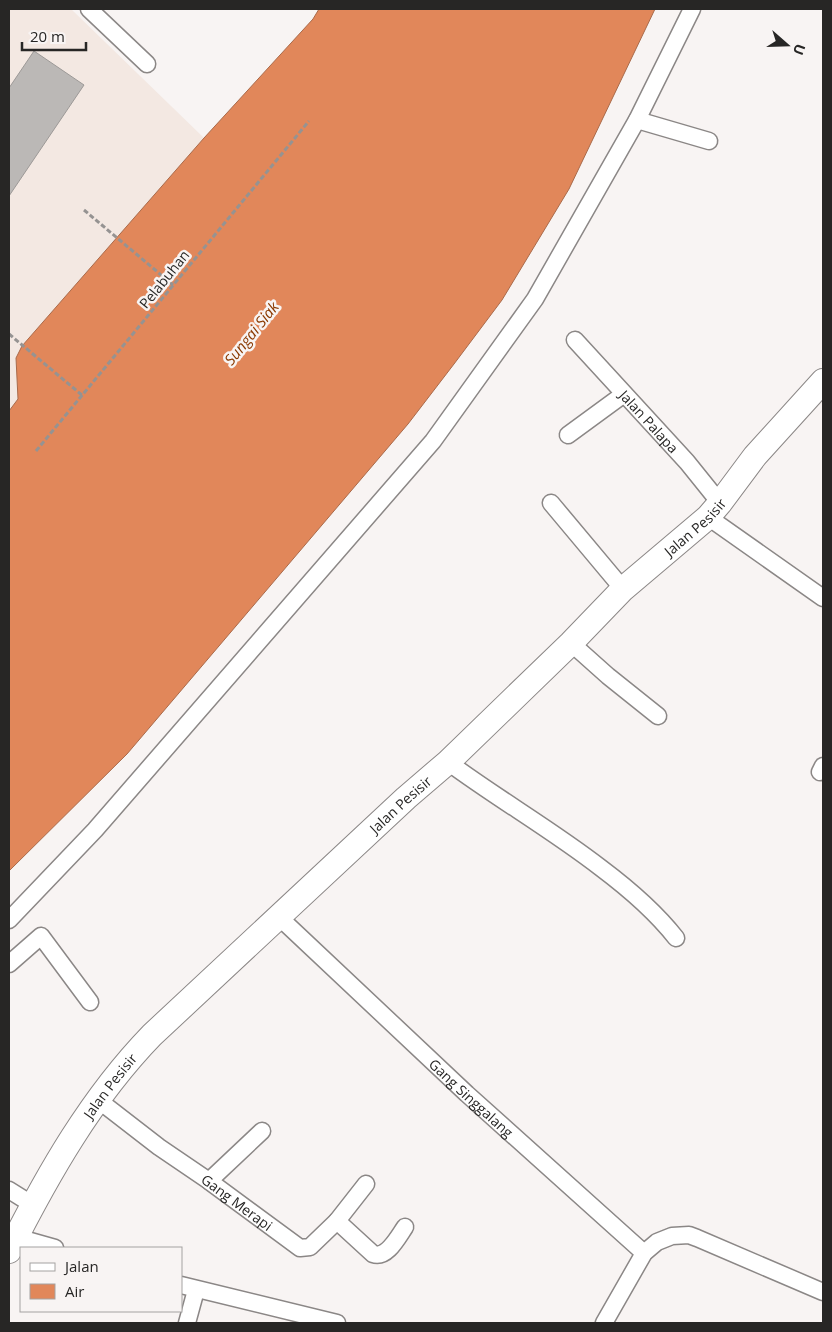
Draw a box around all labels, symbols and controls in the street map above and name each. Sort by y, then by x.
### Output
scale bar [22,20,86,52]
north arrow [762,20,812,70]
text: 20 m [30,26,65,46]
text: U [789,41,810,58]
street label: Pelabuhan [135,246,193,312]
water label: Sungai Siak [219,297,283,369]
street label: Jalan Palapa [614,384,683,457]
street label: Jalan Pesisir [658,494,730,561]
street label: Jalan Pesisir [364,771,435,839]
street label: Jalan Pesisir [77,1049,141,1124]
street label: Gang Singgalang [425,1054,518,1141]
street label: Gang Merapi [198,1169,277,1234]
legend [20,1247,182,1312]
text: Jalan [63,1256,99,1276]
text: Air [65,1281,84,1301]

